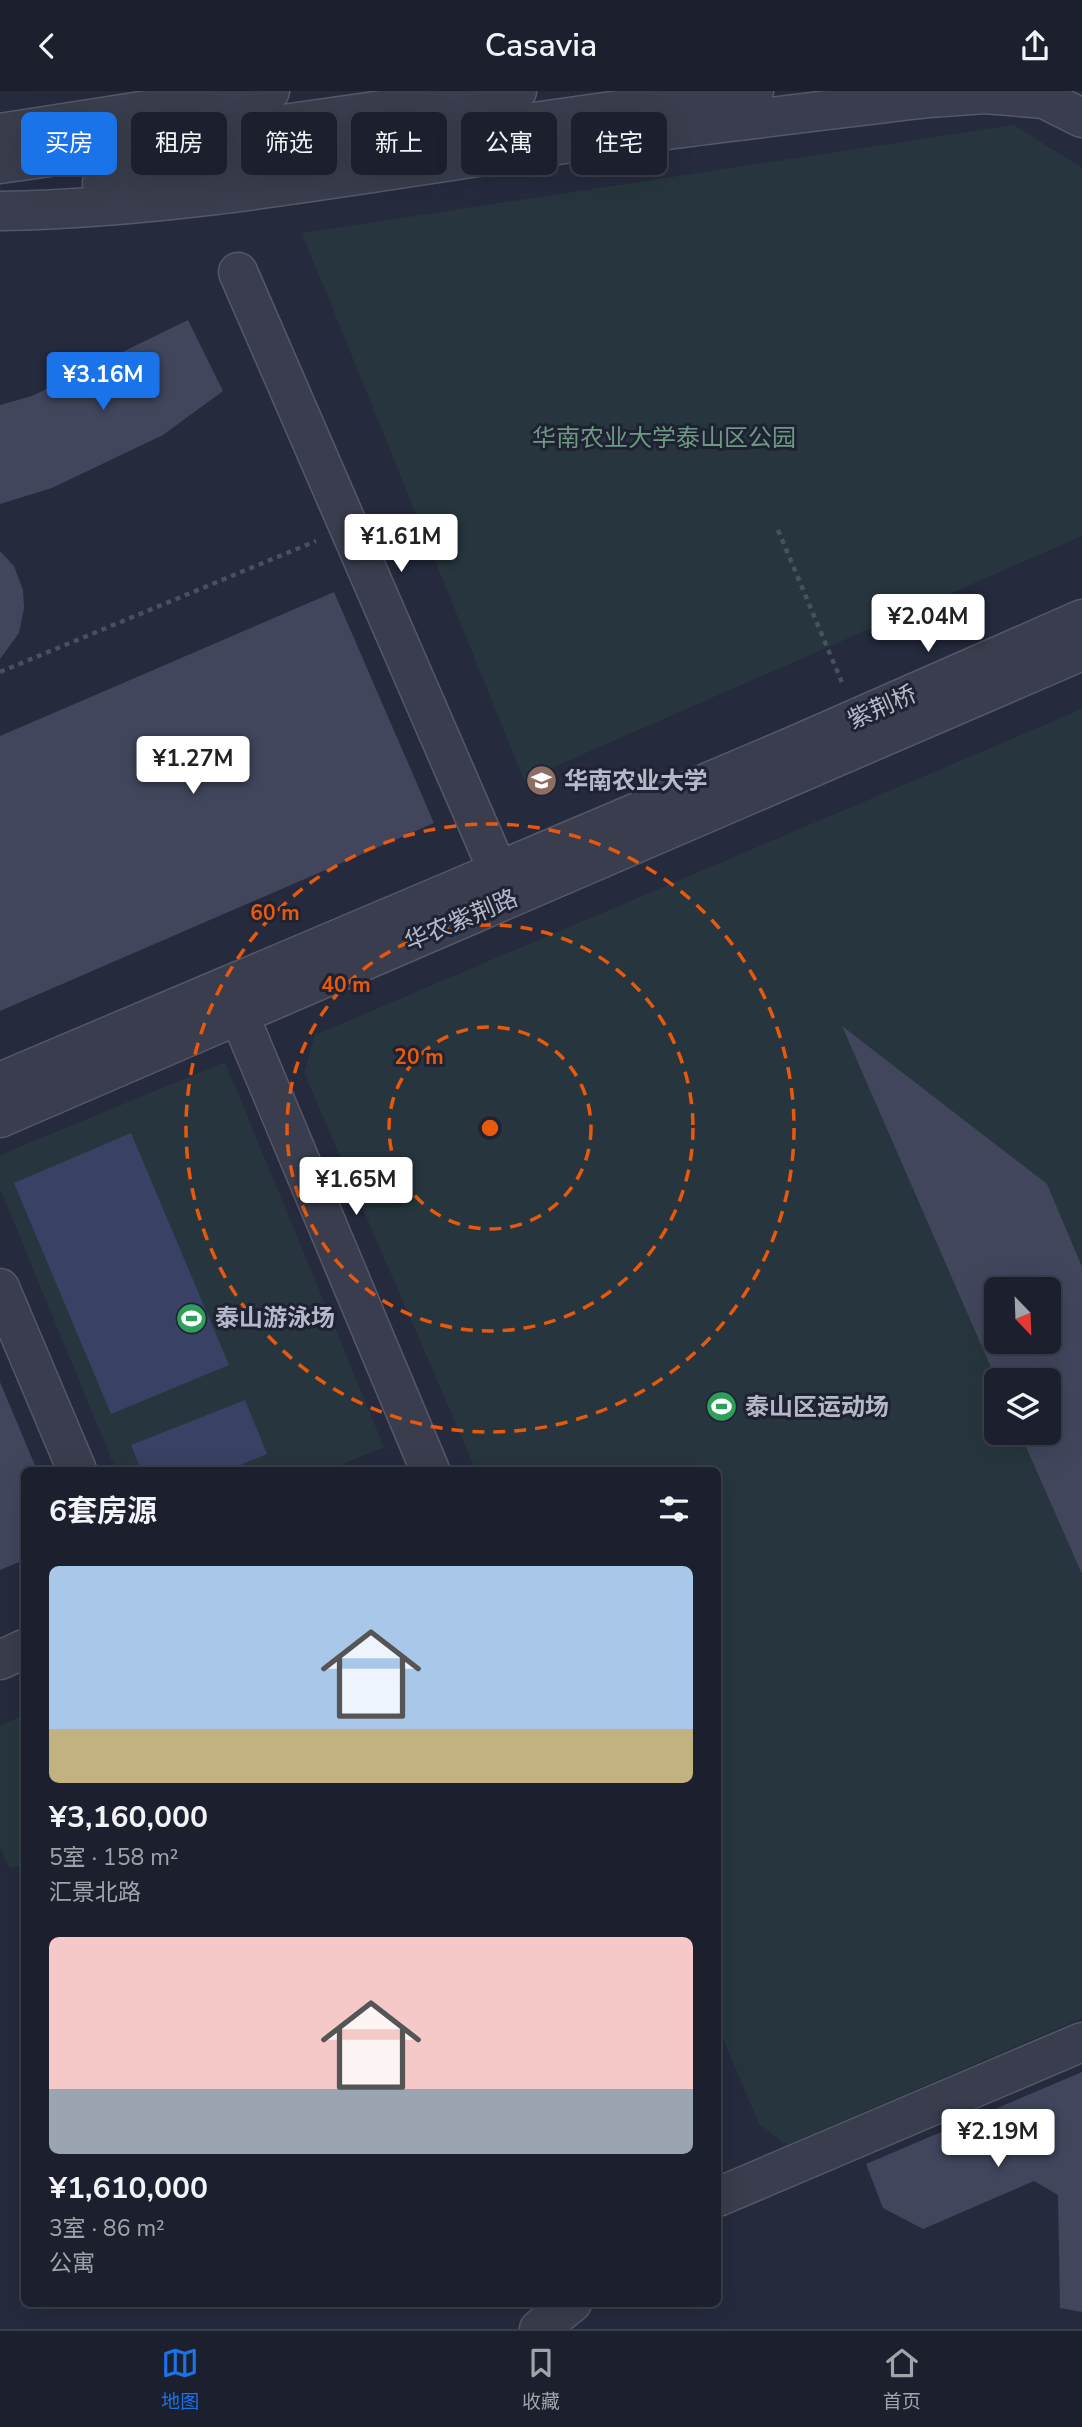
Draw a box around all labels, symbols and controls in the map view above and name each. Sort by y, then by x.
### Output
text: Casavia [485,24,597,67]
icon: back [28,27,66,65]
icon: share [1016,27,1054,65]
chip: 买房 [21,112,117,175]
chip: 租房 [131,112,227,175]
chip: 筛选 [241,112,337,175]
chip: 新上 [351,112,447,175]
chip: 公寓 [461,112,557,175]
chip: 住宅 [571,112,667,175]
pin: ¥3.16M [46,353,160,412]
text: ¥3.16M [63,359,143,390]
park label: 华南农业大学泰山区公园 [532,422,796,454]
pin: ¥1.61M [344,515,458,574]
text: ¥1.61M [361,521,441,552]
pin: ¥2.04M [871,595,985,654]
text: ¥2.04M [888,601,968,632]
street label: 紫荆桥 [843,678,921,736]
pin: ¥1.27M [136,737,250,796]
text: ¥1.27M [153,743,233,774]
school or university icon: 华南农业大学 [524,764,558,798]
place label: 华南农业大学 [564,765,708,797]
street label: 华农紫荆路 [400,882,522,958]
text: 60 m [250,899,300,927]
text: 40 m [321,971,371,999]
text: 20 m [394,1043,444,1071]
centre of rings [478,1116,502,1140]
pin: ¥1.65M [299,1157,413,1217]
text: ¥1.65M [316,1164,396,1195]
north arrow [984,1277,1060,1355]
map controls [984,1277,1061,1445]
sports icon: 泰山游泳场 [175,1301,209,1335]
place label: 泰山游泳场 [215,1302,335,1334]
button: layers [984,1368,1061,1445]
sports icon: 泰山区运动场 [705,1390,739,1424]
place label: 泰山区运动场 [745,1391,889,1423]
icon: filters [655,1490,693,1528]
text: 6套房源 [49,1491,157,1532]
icon: home [308,1611,434,1737]
text: ¥3,160,000 [49,1797,208,1838]
text: 5室 · 158 m² [49,1842,179,1873]
text: 汇景北路 [49,1877,141,1908]
icon: home [308,1982,434,2108]
pin: ¥2.19M [941,2109,1055,2169]
text: ¥2.19M [958,2116,1038,2147]
text: ¥1,610,000 [49,2168,208,2209]
text: 3室 · 86 m² [49,2213,165,2244]
text: 公寓 [49,2248,95,2279]
tab: 地图 [161,2344,199,2415]
tab: 收藏 [522,2344,560,2415]
tab: 首页 [883,2344,921,2415]

